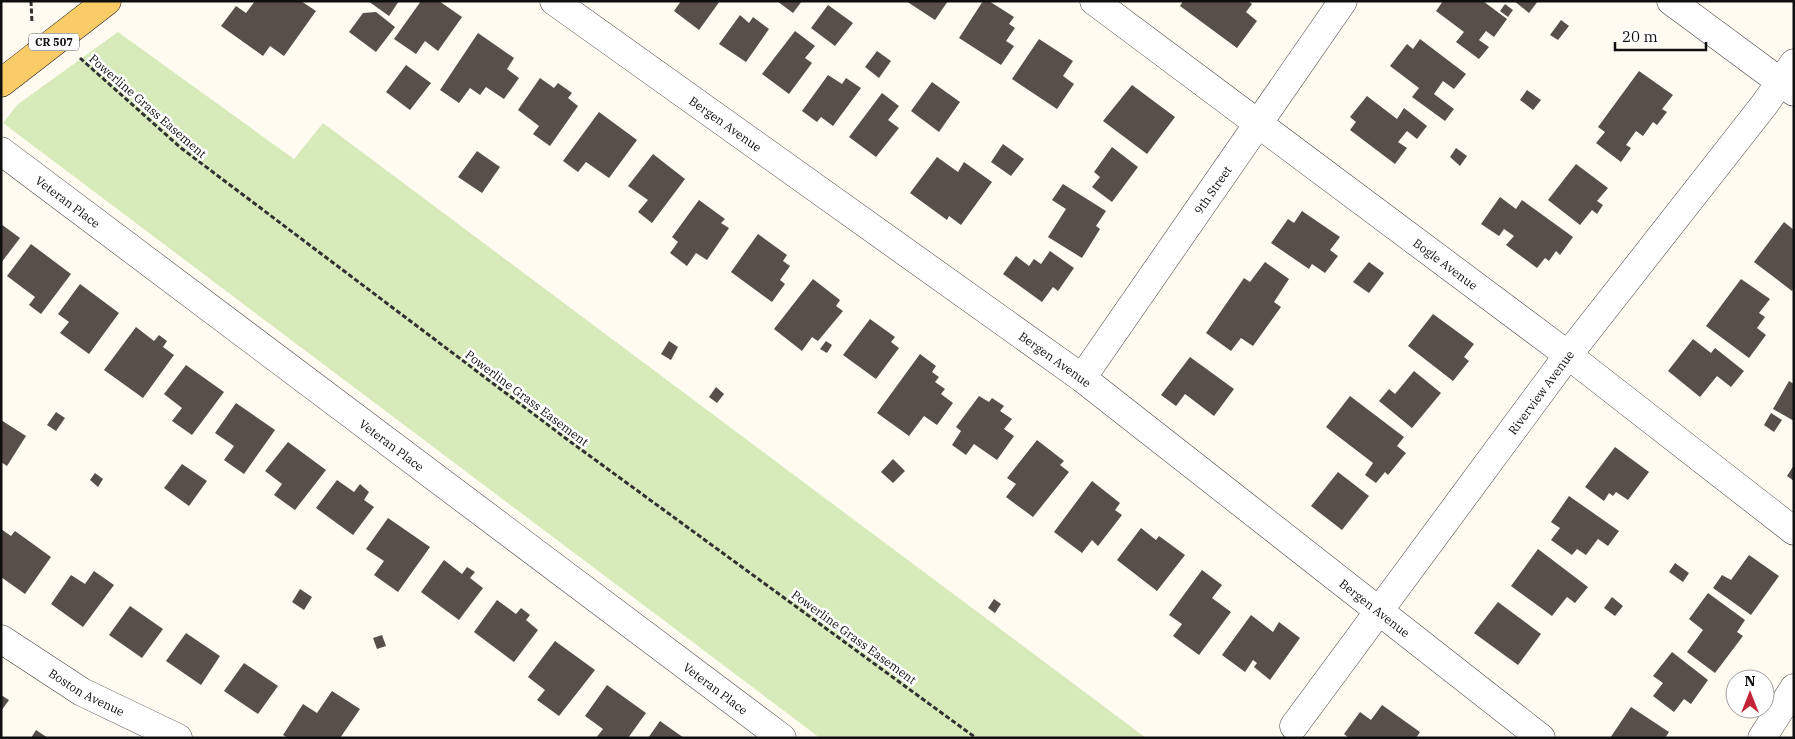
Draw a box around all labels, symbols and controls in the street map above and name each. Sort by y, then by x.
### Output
scale bar [1615,20,1706,52]
text: 20 m [1622,27,1658,46]
road number: CR 507 [29,34,79,51]
street label: Powerline Grass Easement [86,51,210,161]
street label: Bergen Avenue [687,93,765,155]
street label: 9th Street [1190,163,1234,217]
street label: Veteran Place [33,172,103,231]
street label: Bogle Avenue [1411,235,1481,293]
street label: Bergen Avenue [1016,328,1094,390]
street label: Powerline Grass Easement [462,347,592,449]
street label: Riverview Avenue [1504,347,1577,437]
street label: Veteran Place [357,416,427,474]
street label: Bergen Avenue [1337,575,1413,640]
street label: Powerline Grass Easement [789,587,919,687]
street label: Veteran Place [680,659,751,717]
street label: Boston Avenue [46,665,127,719]
north arrow [1725,669,1775,719]
text: N [1744,672,1756,690]

